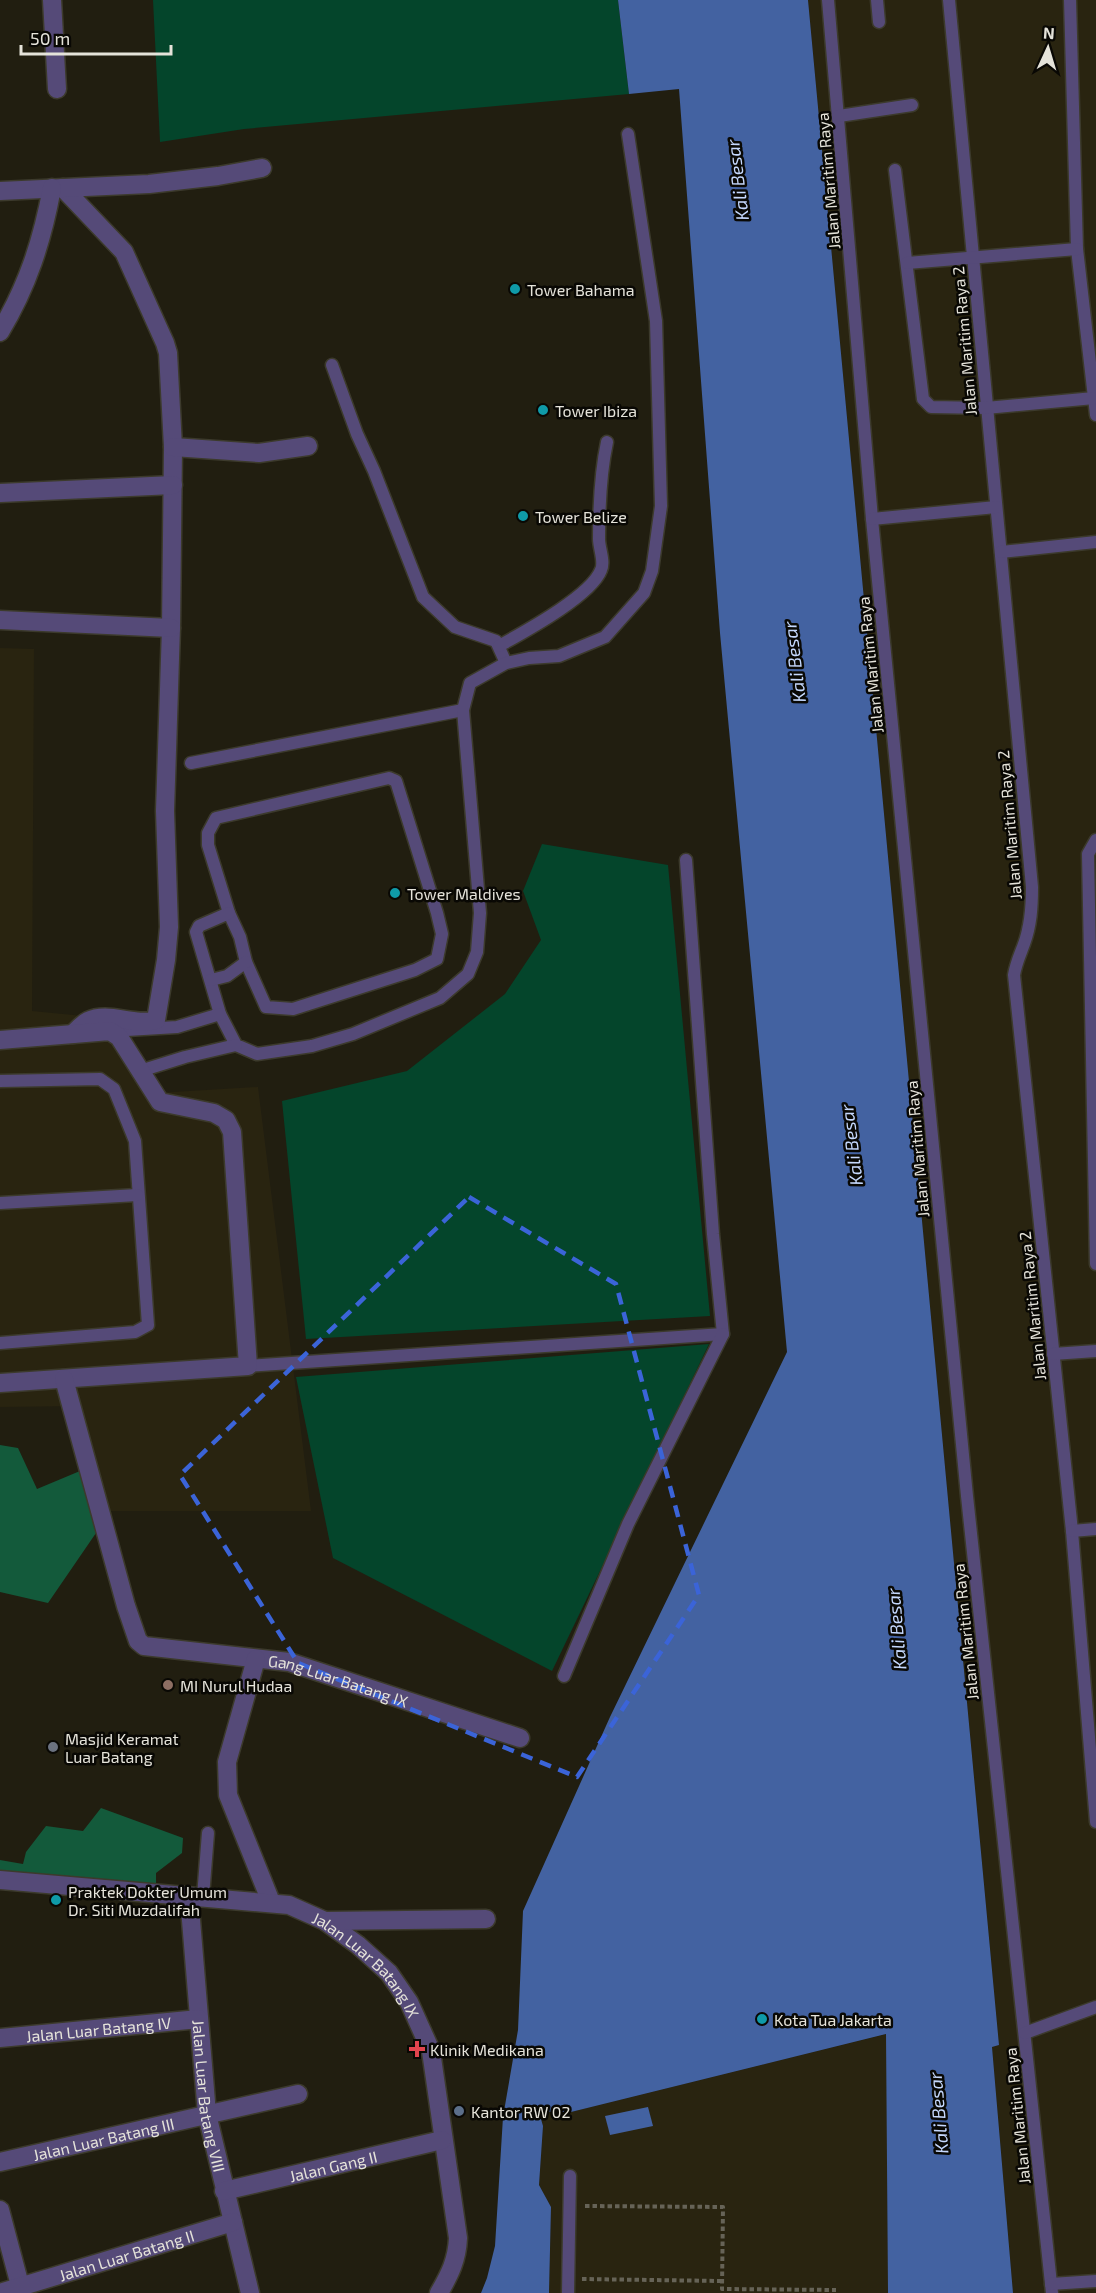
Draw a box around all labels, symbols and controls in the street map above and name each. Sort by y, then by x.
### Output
scale bar [21,18,171,56]
north arrow [1018,18,1078,78]
text: N [1043,23,1056,42]
text: 50 m [30,27,70,49]
street label: Jalan Maritim Raya [813,112,843,250]
water label: Kali Besar [721,137,753,222]
street label: Jalan Maritim Raya 2 [948,266,980,416]
place label: Tower Bahama [527,280,635,299]
marker: Tower Bahama [508,282,522,296]
place label: Tower Ibiza [555,401,637,420]
marker: Tower Ibiza [536,403,550,417]
place label: Tower Belize [535,507,627,526]
marker: Tower Belize [516,509,530,523]
street label: Jalan Maritim Raya [853,596,887,734]
water label: Kali Besar [778,619,810,704]
street label: Jalan Maritim Raya 2 [993,750,1025,900]
place label: Tower Maldives [407,884,521,903]
marker: Tower Maldives [388,886,402,900]
street label: Jalan Maritim Raya [902,1080,932,1218]
water label: Kali Besar [835,1102,867,1187]
street label: Jalan Maritim Raya 2 [1015,1230,1049,1382]
street label: Jalan Maritim Raya [948,1563,982,1701]
water label: Kali Besar [881,1586,911,1671]
street label: Gang Luar Batang IX [267,1650,411,1710]
place label: MI Nurul Hudaa [180,1676,292,1695]
marker: MI Nurul Hudaa [161,1678,175,1692]
place label: Masjid Keramat Luar Batang [65,1729,179,1766]
marker: Masjid Keramat Luar Batang [46,1740,60,1754]
place label: Praktek Dokter Umum Dr. Siti Muzdalifah [68,1882,227,1919]
marker: Praktek Dokter Umum Dr. Siti Muzdalifah [49,1893,63,1907]
street label: Jalan Luar Batang IX [310,1907,424,2020]
place label: Kota Tua Jakarta [774,2010,892,2029]
street label: Jalan Luar Batang IV [25,2012,172,2045]
marker: Kota Tua Jakarta [755,2012,769,2026]
street label: Jalan Luar Batang VIII [190,2019,230,2174]
marker: Klinik Medikana [408,2040,426,2058]
place label: Klinik Medikana [430,2040,544,2059]
street label: Jalan Maritim Raya [1000,2047,1034,2185]
water label: Kali Besar [923,2070,953,2155]
place label: Kantor RW 02 [471,2102,570,2121]
marker: Kantor RW 02 [452,2104,466,2118]
street label: Jalan Luar Batang III [31,2113,176,2164]
street label: Jalan Gang II [287,2146,379,2185]
street label: Jalan Luar Batang II [56,2225,196,2284]

